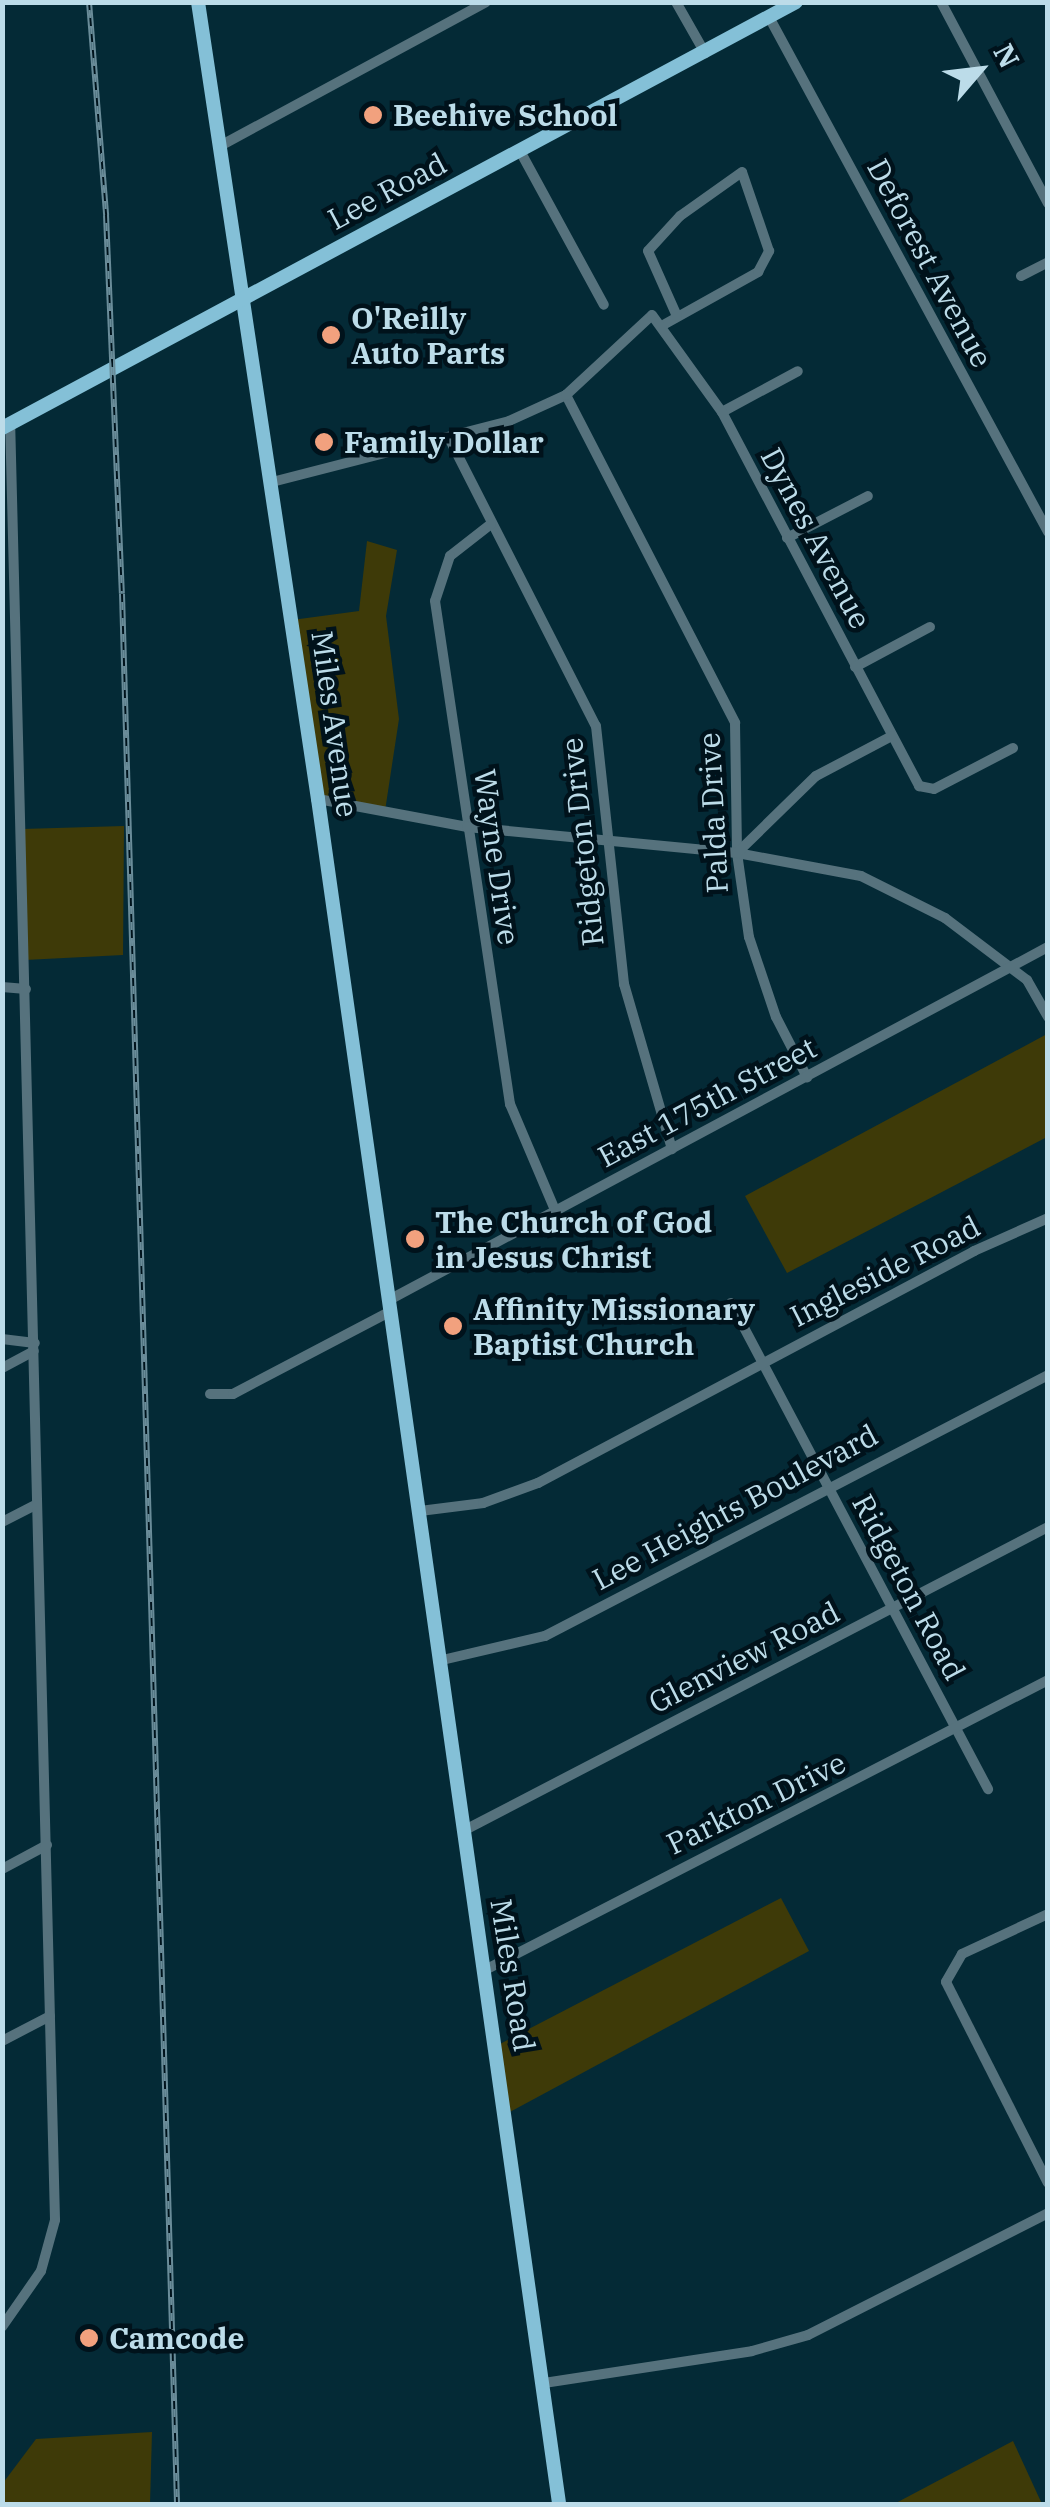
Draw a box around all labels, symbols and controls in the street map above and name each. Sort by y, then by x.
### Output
north arrow [930,20,1030,120]
text: N [985,37,1028,74]
place label: Beehive School [393,97,618,133]
marker: Beehive School [362,104,384,126]
street label: Lee Road [322,145,452,237]
street label: Deforest Avenue [860,153,1000,373]
place label: O'Reilly Auto Parts [351,300,505,370]
marker: O'Reilly Auto Parts [320,324,342,346]
place label: Family Dollar [344,424,544,460]
marker: Family Dollar [313,431,335,453]
street label: Dynes Avenue [753,441,879,635]
street label: Miles Avenue [304,629,366,819]
street label: Palda Drive [691,732,735,894]
street label: Ridgeton Drive [553,736,611,948]
street label: Wayne Drive [467,767,527,947]
street label: East 175th Street [592,1029,822,1175]
place label: The Church of God in Jesus Christ [435,1204,712,1274]
street label: Ingleside Road [784,1208,986,1334]
marker: The Church of God in Jesus Christ [404,1228,426,1250]
place label: Affinity Missionary Baptist Church [473,1291,755,1362]
marker: Affinity Missionary Baptist Church [442,1315,464,1337]
street label: Lee Heights Boulevard [586,1417,884,1597]
street label: Ridgeton Road [845,1488,973,1686]
street label: Glenview Road [643,1594,845,1720]
street label: Parkton Drive [661,1744,851,1862]
street label: Miles Road [483,1896,543,2054]
place label: Camcode [109,2320,245,2356]
marker: Camcode [78,2327,100,2349]

